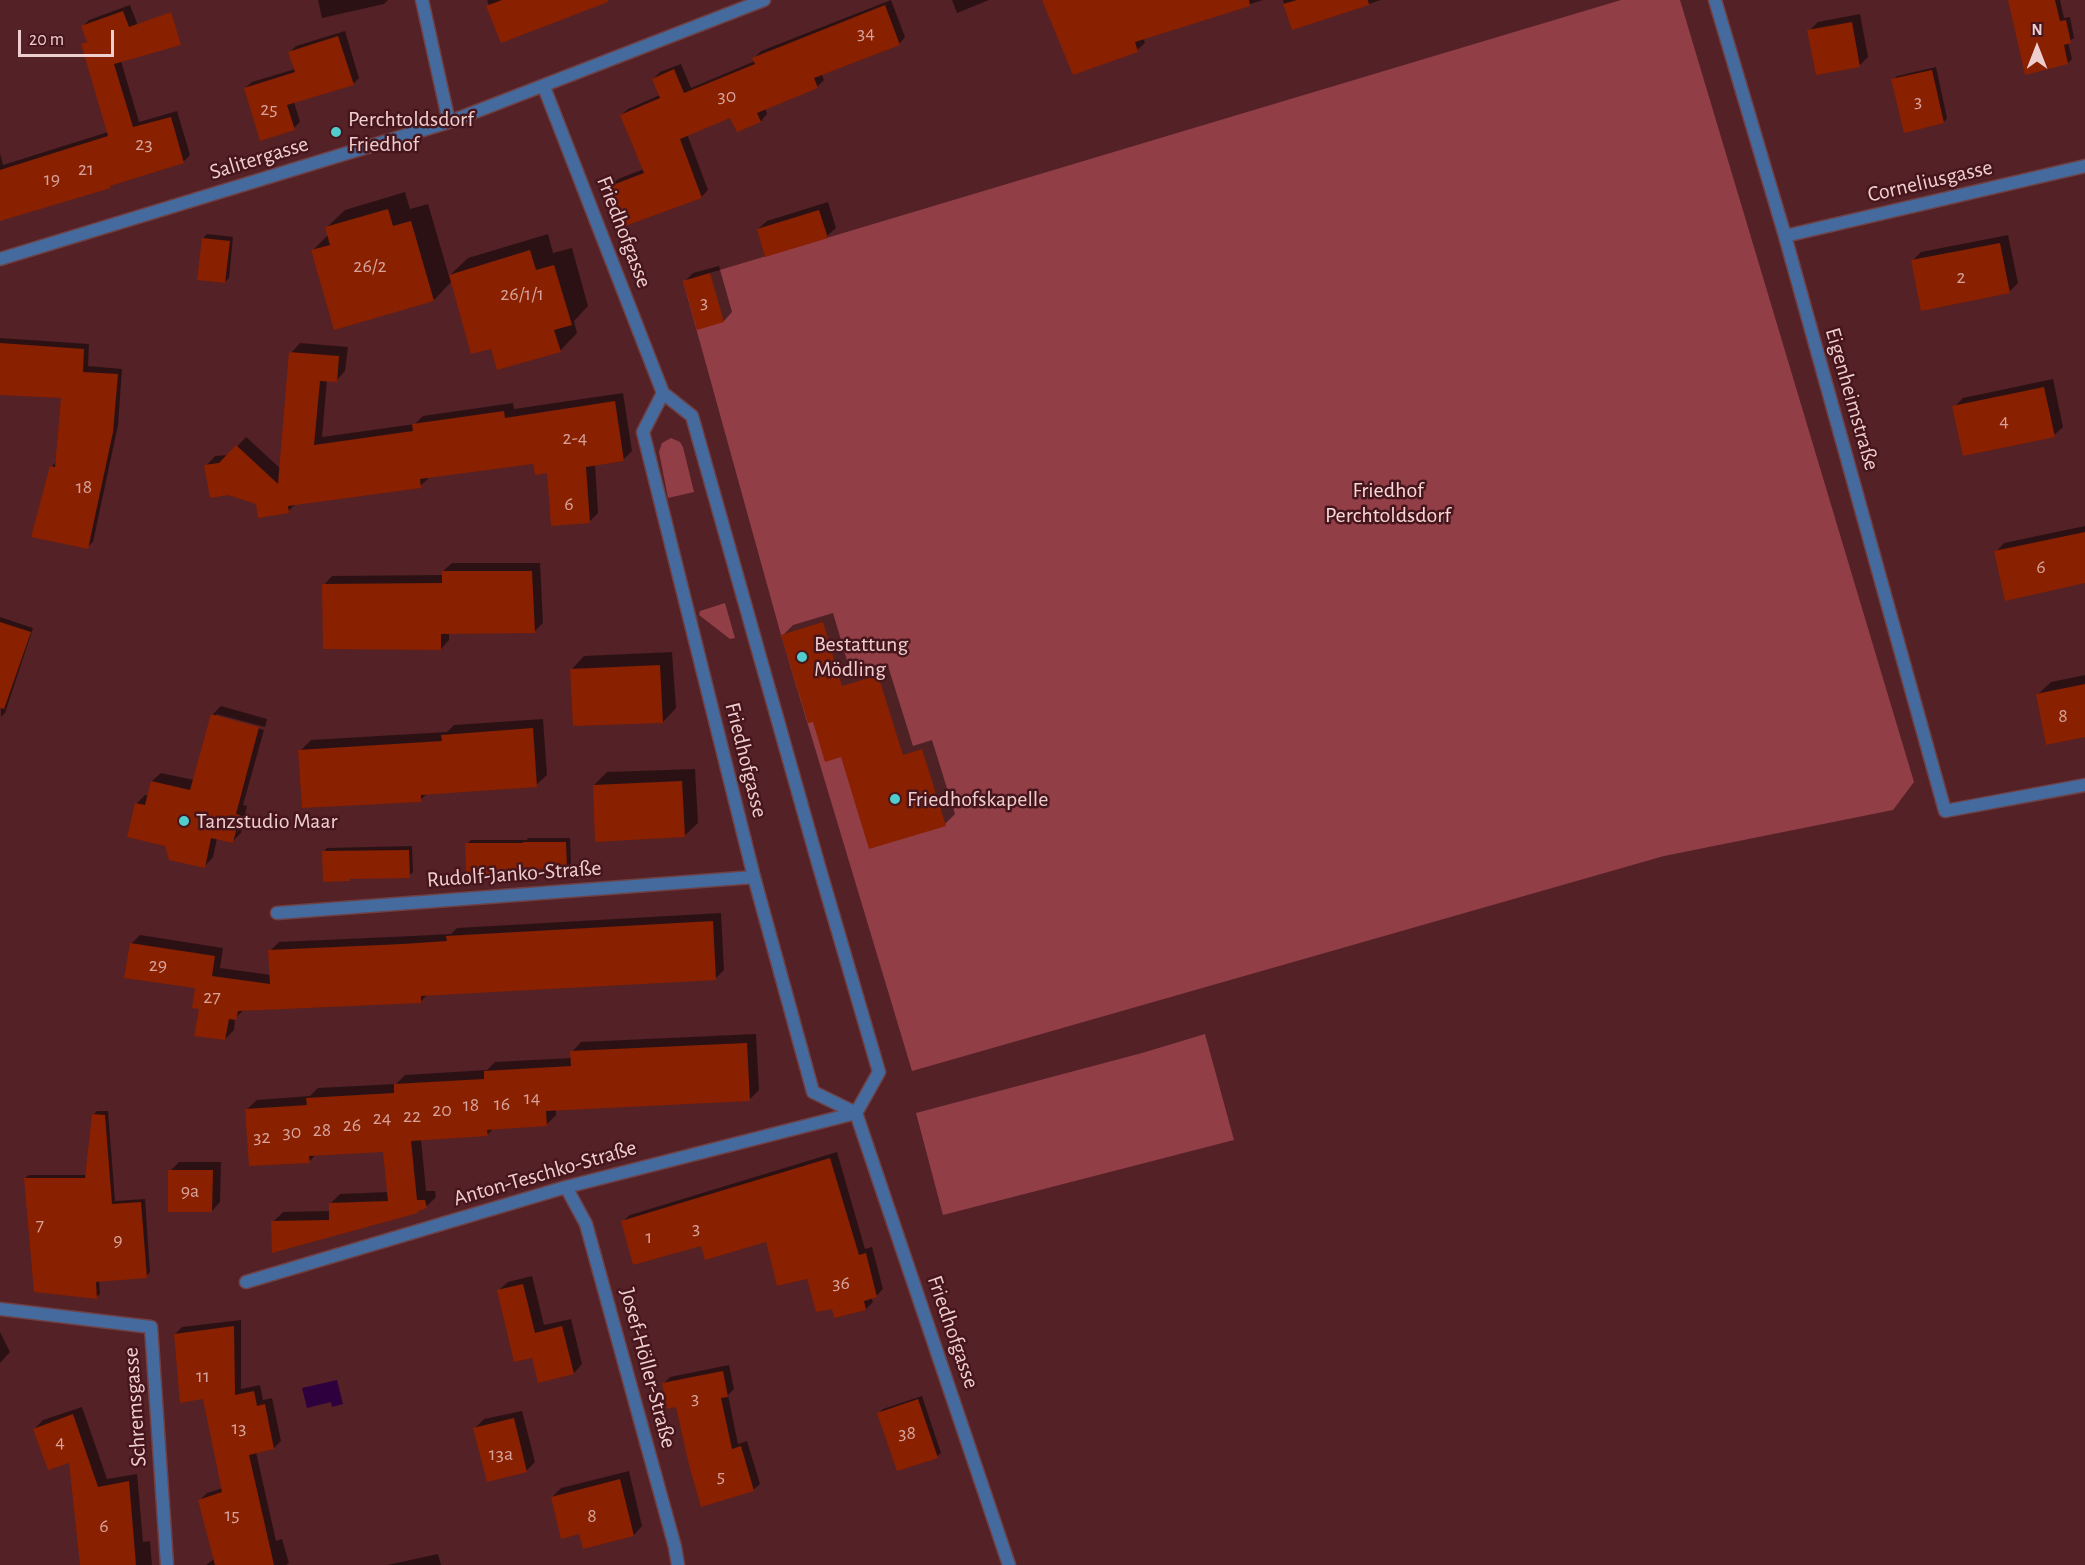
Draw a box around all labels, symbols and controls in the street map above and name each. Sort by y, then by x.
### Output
scale bar [21,18,117,56]
north arrow [2007,18,2067,78]
house number: 34 [857,21,875,45]
text: N [2031,22,2043,38]
text: 20 m [29,31,64,49]
house number: 30 [718,84,736,108]
house number: 3 [1914,89,1922,113]
house number: 25 [260,97,278,121]
place label: Perchtoldsdorf Friedhof [348,106,474,158]
marker: Perchtoldsdorf Friedhof [329,125,343,139]
street label: Salitergasse [206,130,312,186]
house number: 23 [135,132,153,156]
street label: Corneliusgasse [1865,154,1995,208]
house number: 21 [78,157,94,181]
house number: 19 [44,167,60,191]
street label: Friedhofgasse [591,172,657,292]
house number: 26/2 [353,254,387,278]
house number: 2 [1956,265,1966,289]
house number: 26/1/1 [500,282,544,306]
house number: 3 [700,290,708,314]
street label: Eigenheimstraße [1819,325,1885,473]
house number: 4 [1999,409,2009,433]
house number: 2-4 [563,426,587,450]
house number: 18 [76,475,92,499]
park label: Friedhof Perchtoldsdorf [1325,477,1451,528]
house number: 6 [564,492,574,516]
house number: 6 [2036,555,2046,579]
place label: Bestattung Mödling [814,631,908,682]
marker: Bestattung Mödling [795,650,809,664]
street label: Friedhofgasse [719,700,773,820]
house number: 8 [2058,704,2068,728]
place label: Friedhofskapelle [907,786,1048,812]
marker: Friedhofskapelle [888,792,902,806]
place label: Tanzstudio Maar [196,808,338,834]
marker: Tanzstudio Maar [177,814,191,828]
street label: Rudolf-Janko-Straße [426,855,602,893]
house number: 29 [149,953,167,977]
house number: 27 [203,985,221,1009]
house number: 14 [524,1086,540,1110]
house number: 16 [494,1092,510,1116]
house number: 18 [463,1093,479,1117]
house number: 20 [432,1098,452,1122]
house number: 22 [403,1104,421,1128]
house number: 24 [373,1106,391,1130]
house number: 26 [343,1113,361,1137]
house number: 28 [313,1118,331,1142]
house number: 30 [283,1120,301,1144]
house number: 32 [253,1125,271,1149]
street label: Anton-Teschko-Straße [450,1134,640,1212]
house number: 9a [181,1179,199,1203]
house number: 7 [36,1213,44,1237]
house number: 3 [692,1216,700,1240]
house number: 1 [646,1225,652,1249]
house number: 9 [113,1228,123,1252]
house number: 36 [832,1271,850,1295]
street label: Friedhofgasse [921,1272,985,1392]
street label: Josef-Höller-Straße [614,1285,682,1451]
street label: Schremsgasse [118,1346,152,1468]
house number: 11 [196,1364,210,1388]
house number: 3 [691,1386,699,1410]
house number: 13 [231,1416,247,1440]
house number: 38 [898,1421,916,1445]
house number: 4 [55,1430,65,1454]
house number: 13a [489,1442,513,1466]
house number: 5 [717,1464,725,1488]
house number: 15 [224,1503,240,1527]
house number: 8 [587,1504,597,1528]
house number: 6 [99,1514,109,1538]

